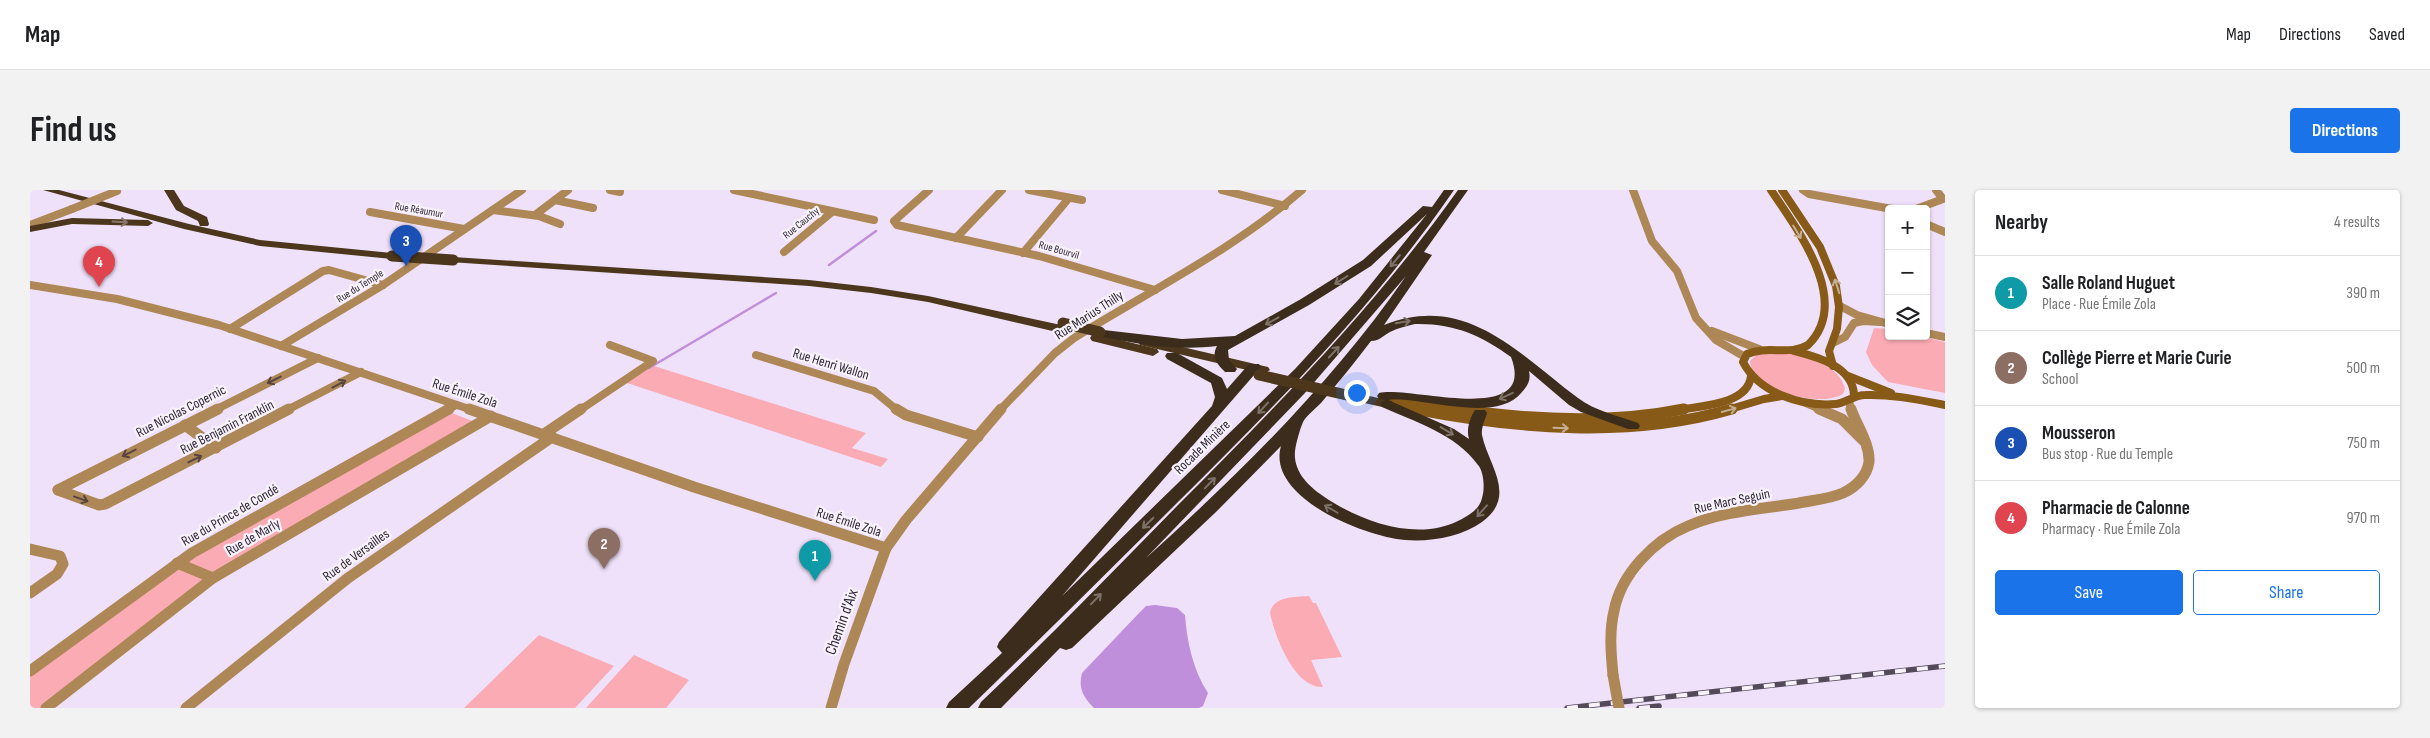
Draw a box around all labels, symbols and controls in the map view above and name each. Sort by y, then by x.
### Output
text: Map [25,20,60,49]
text: Map [2226,24,2251,45]
text: Directions [2279,24,2341,45]
text: Saved [2369,24,2405,45]
button: Directions [2290,108,2400,153]
text: Find us [30,109,117,152]
street label: Rue Réaumur [394,199,444,221]
street label: Rue Cauchy [780,204,822,242]
map controls [1885,205,1930,340]
button: + [1885,205,1930,250]
text: Nearby [1995,210,2048,235]
text: 4 results [2334,213,2380,232]
one-way arrow [112,217,128,226]
one-way arrow [1792,224,1802,238]
pin: 3 [390,225,422,266]
street label: Rue Bourvil [1037,238,1081,262]
pin: 4 [83,246,115,287]
button: − [1885,250,1930,295]
one-way arrow [1390,255,1401,268]
street label: Rue du Temple [334,266,386,306]
text: Salle Roland Huguet [2042,272,2175,295]
one-way arrow [1335,275,1349,285]
one-way arrow [1831,278,1841,294]
text: 1 [2008,284,2014,303]
text: 390 m [2346,284,2380,303]
street label: Rue Marius Thilly [1052,286,1127,343]
button: layers [1885,295,1930,340]
text: Place · Rue Émile Zola [2042,295,2156,314]
one-way arrow [1265,316,1279,326]
one-way arrow [1395,317,1411,327]
street label: Rue Henri Wallon [791,344,871,384]
one-way arrow [1328,345,1340,358]
text: Collège Pierre et Marie Curie [2042,347,2232,370]
text: 2 [2007,359,2015,378]
text: 500 m [2346,359,2380,378]
text: School [2042,370,2078,389]
one-way arrow [267,375,282,385]
street label: Rue Émile Zola [430,375,500,411]
one-way arrow [331,378,346,388]
your location [1344,380,1370,406]
street label: Rue Nicolas Copernic [133,381,229,441]
one-way arrow [1498,392,1513,402]
street label: Rue Benjamin Franklin [177,396,277,458]
one-way arrow [1257,402,1269,415]
one-way arrow [1721,405,1737,414]
street label: Rocade Minière [1170,416,1234,478]
text: Mousseron [2042,422,2116,445]
one-way arrow [1552,423,1568,432]
one-way arrow [1439,427,1453,437]
text: 3 [2007,434,2015,453]
text: 750 m [2347,434,2380,453]
text: Bus stop · Rue du Temple [2042,445,2173,464]
one-way arrow [122,449,137,458]
one-way arrow [187,454,202,463]
one-way arrow [1204,476,1216,489]
street label: Rue du Prince de Condé [178,480,282,550]
street label: Rue Marc Seguin [1692,485,1772,517]
one-way arrow [73,494,89,504]
text: Pharmacie de Calonne [2042,497,2190,520]
street label: Rue Émile Zola [814,504,884,540]
one-way arrow [1324,504,1338,514]
one-way arrow [1476,505,1488,518]
text: 4 [2007,509,2015,528]
text: 970 m [2347,509,2380,528]
street label: Rue de Marly [223,514,284,559]
one-way arrow [1142,516,1154,528]
text: Pharmacy · Rue Émile Zola [2042,520,2180,539]
street label: Rue de Versailles [319,525,393,585]
pin: 2 [588,528,620,569]
pin: 1 [799,540,831,581]
button: Save [1995,570,2183,615]
button: Share [2193,570,2380,615]
street label: Chemin d'Aix [821,586,863,658]
one-way arrow [1090,592,1102,605]

